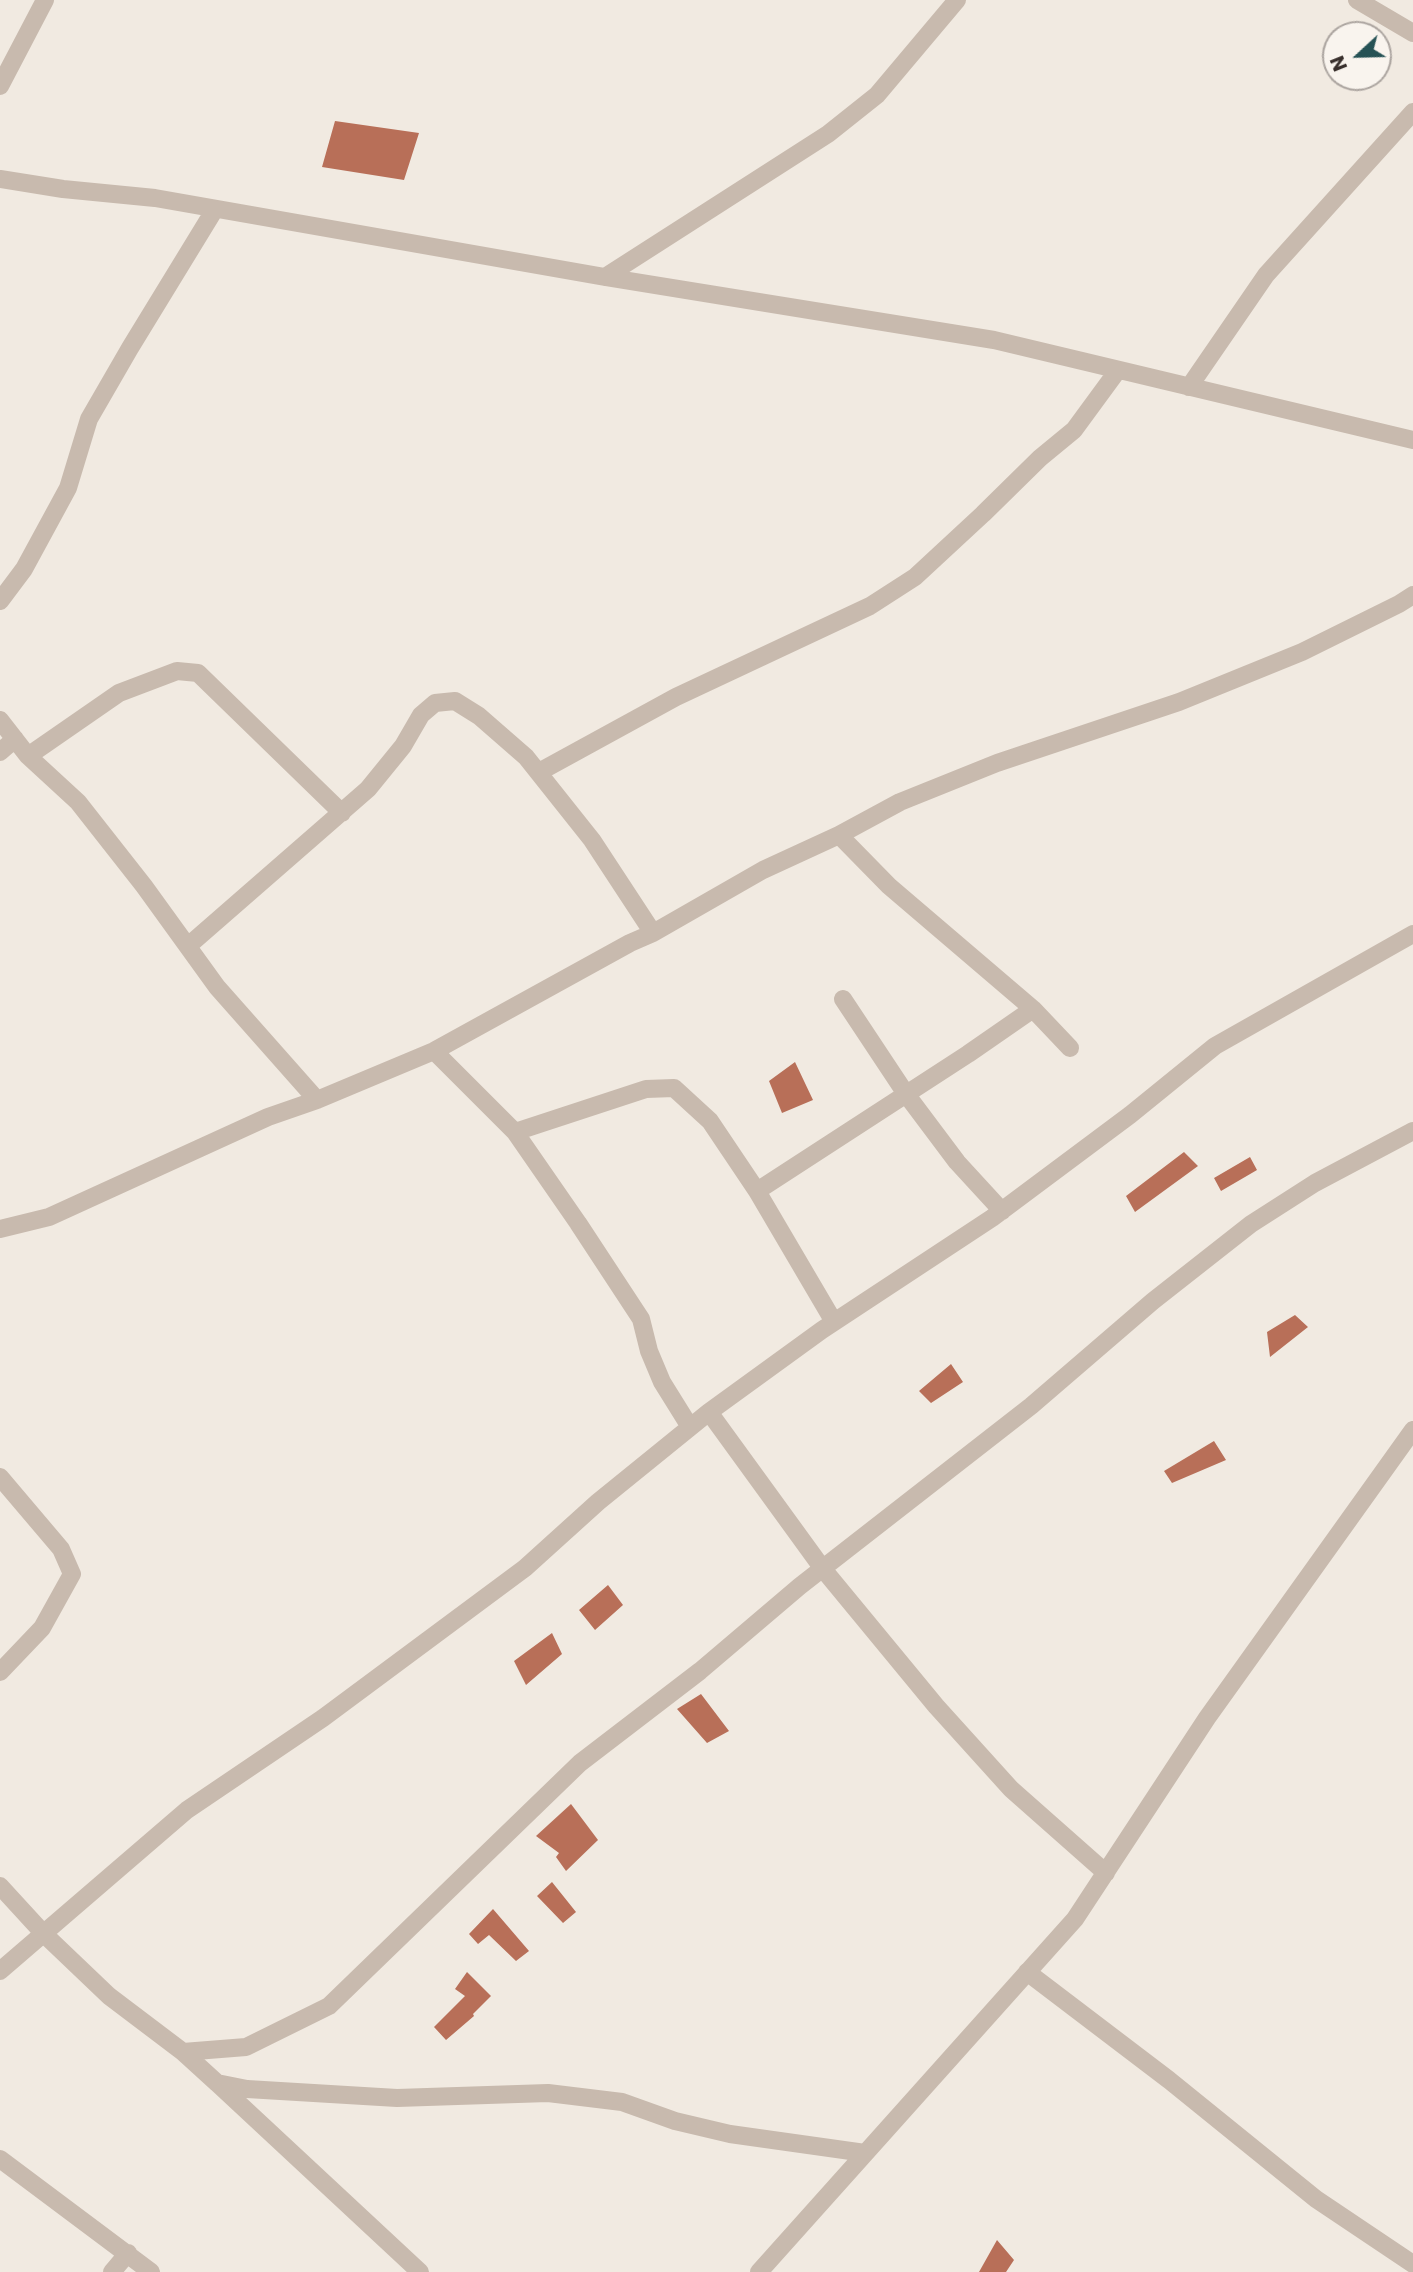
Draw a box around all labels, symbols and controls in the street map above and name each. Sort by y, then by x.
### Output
north arrow [1322,21,1392,91]
text: N [1324,52,1354,75]

